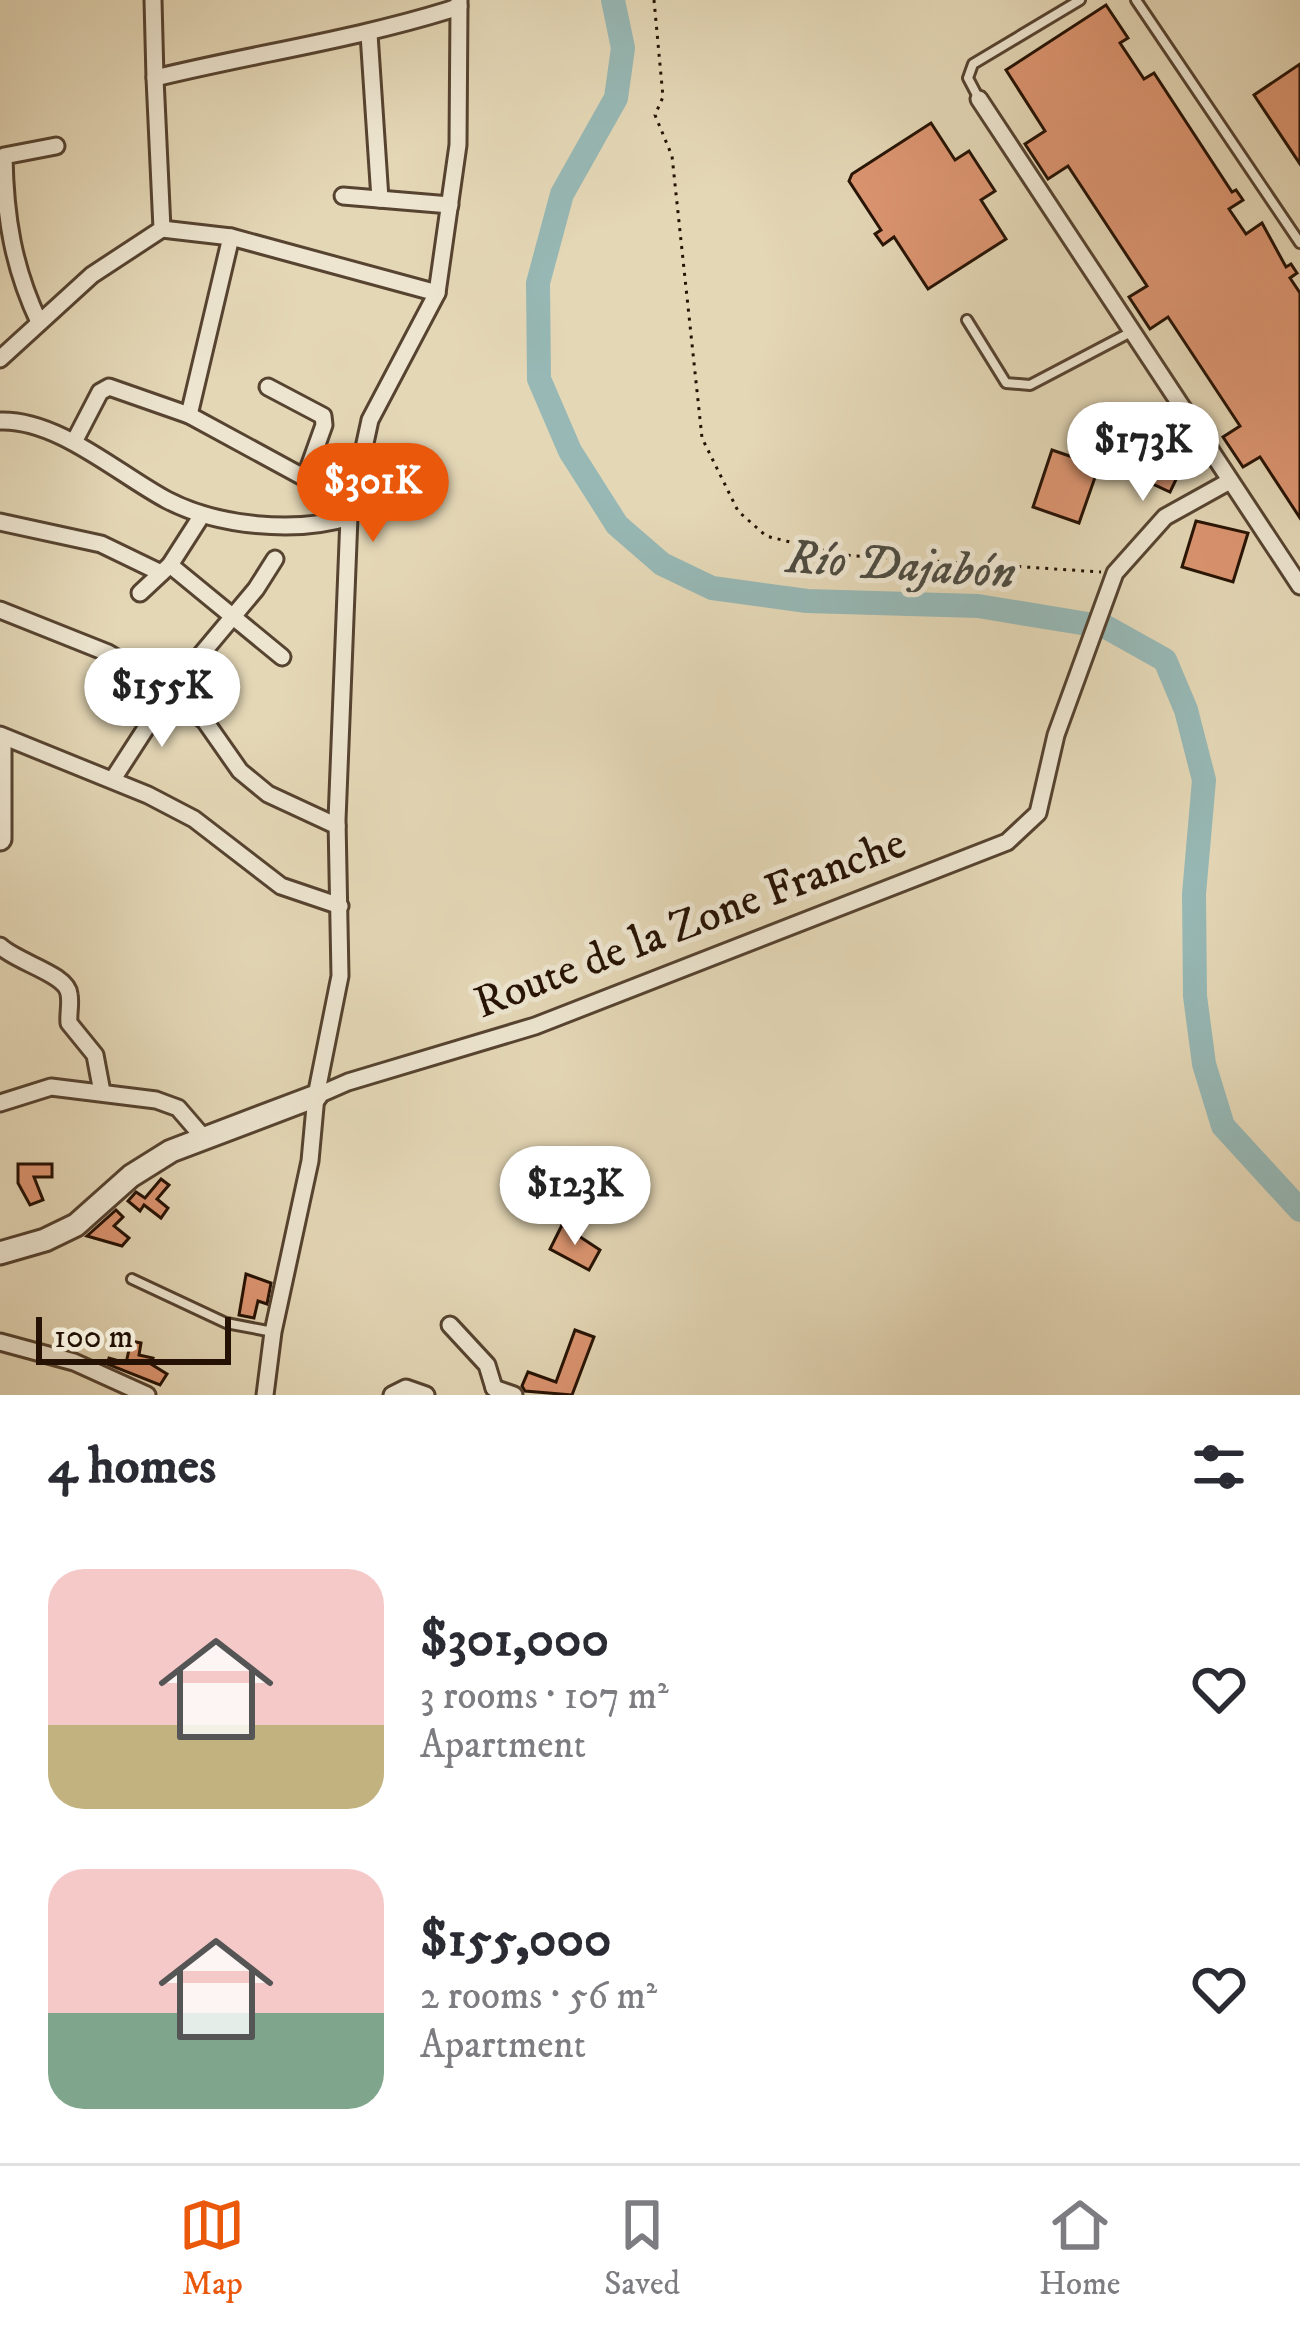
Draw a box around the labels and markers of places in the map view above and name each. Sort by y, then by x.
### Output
pin: $173K [1059,402,1227,504]
pin: $301K [289,443,457,545]
pin: $155K [78,648,246,750]
pin: $123K [491,1146,659,1248]

